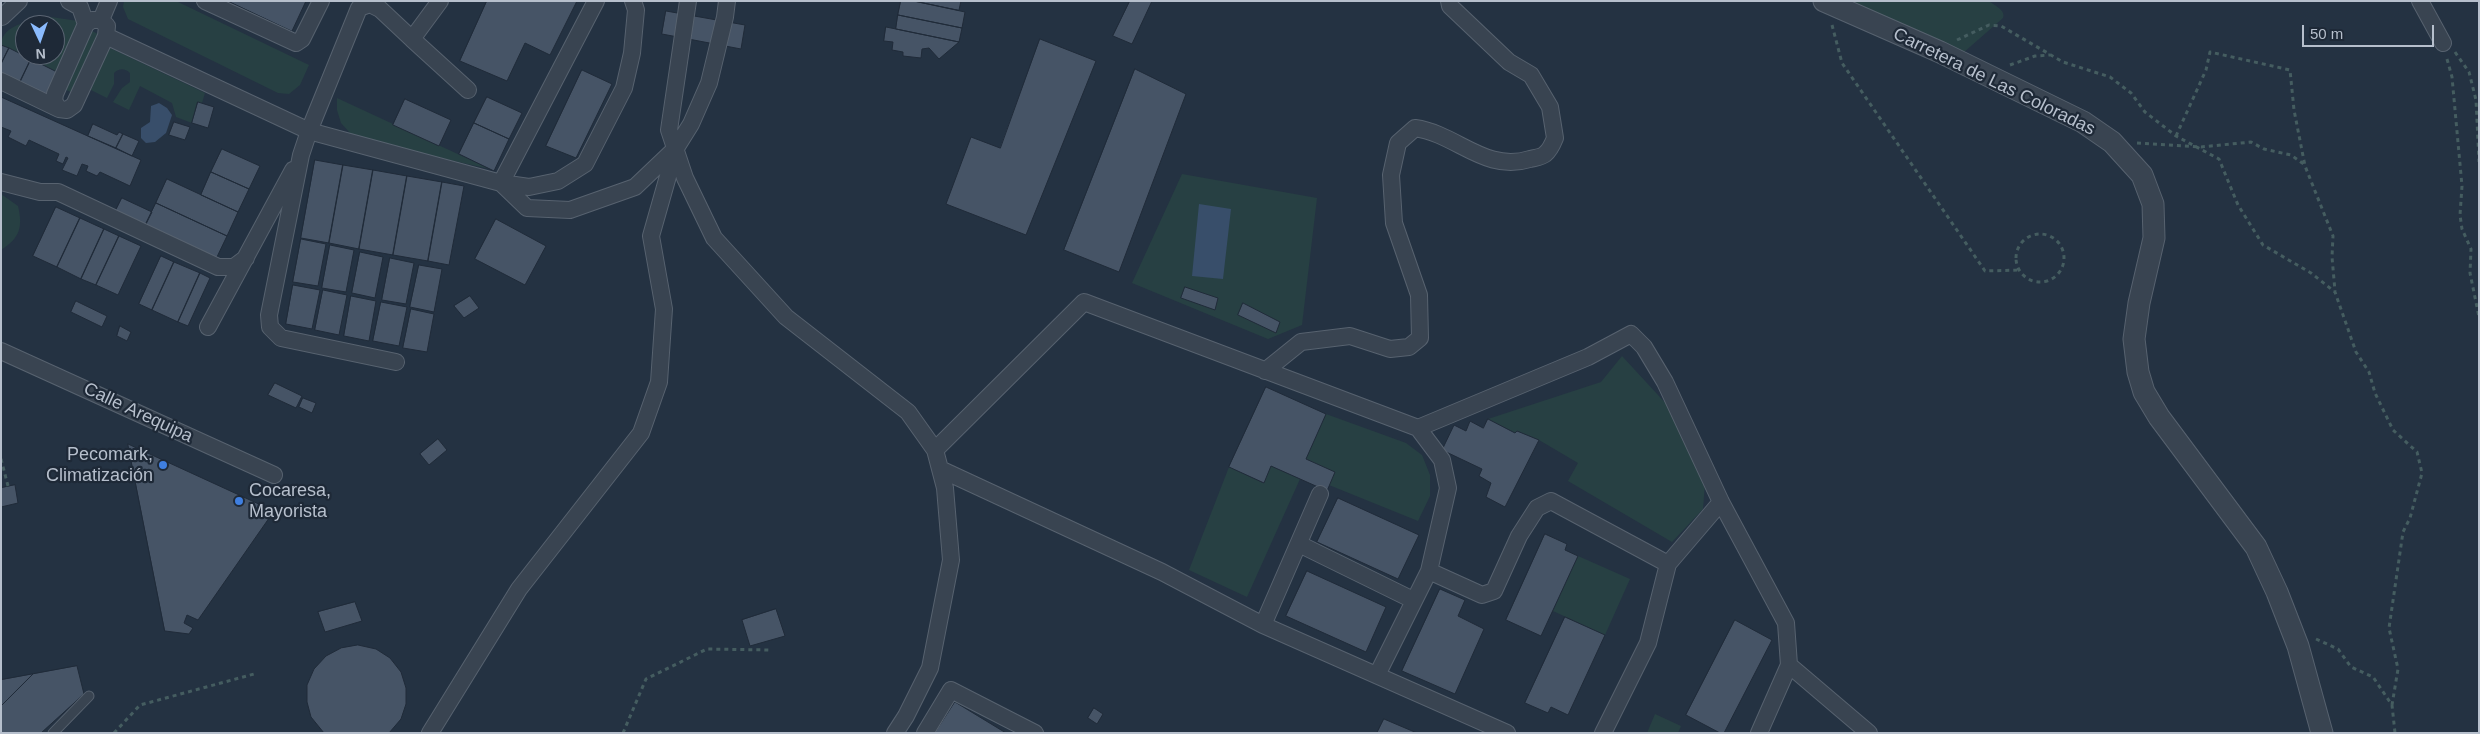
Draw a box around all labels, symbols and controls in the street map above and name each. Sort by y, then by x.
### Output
north arrow [15,15,65,65]
scale bar [2305,15,2438,47]
street label: Carretera de Las Coloradas [1889,24,2099,140]
text: 50 m [2310,25,2343,42]
text: N [35,46,46,62]
street label: Calle Arequipa [80,378,196,448]
place label: Pecomark, Climatización [46,444,153,486]
marker: Pecomark, Climatización [157,459,169,471]
place label: Cocaresa, Mayorista [249,480,331,522]
marker: Cocaresa, Mayorista [233,495,245,507]

